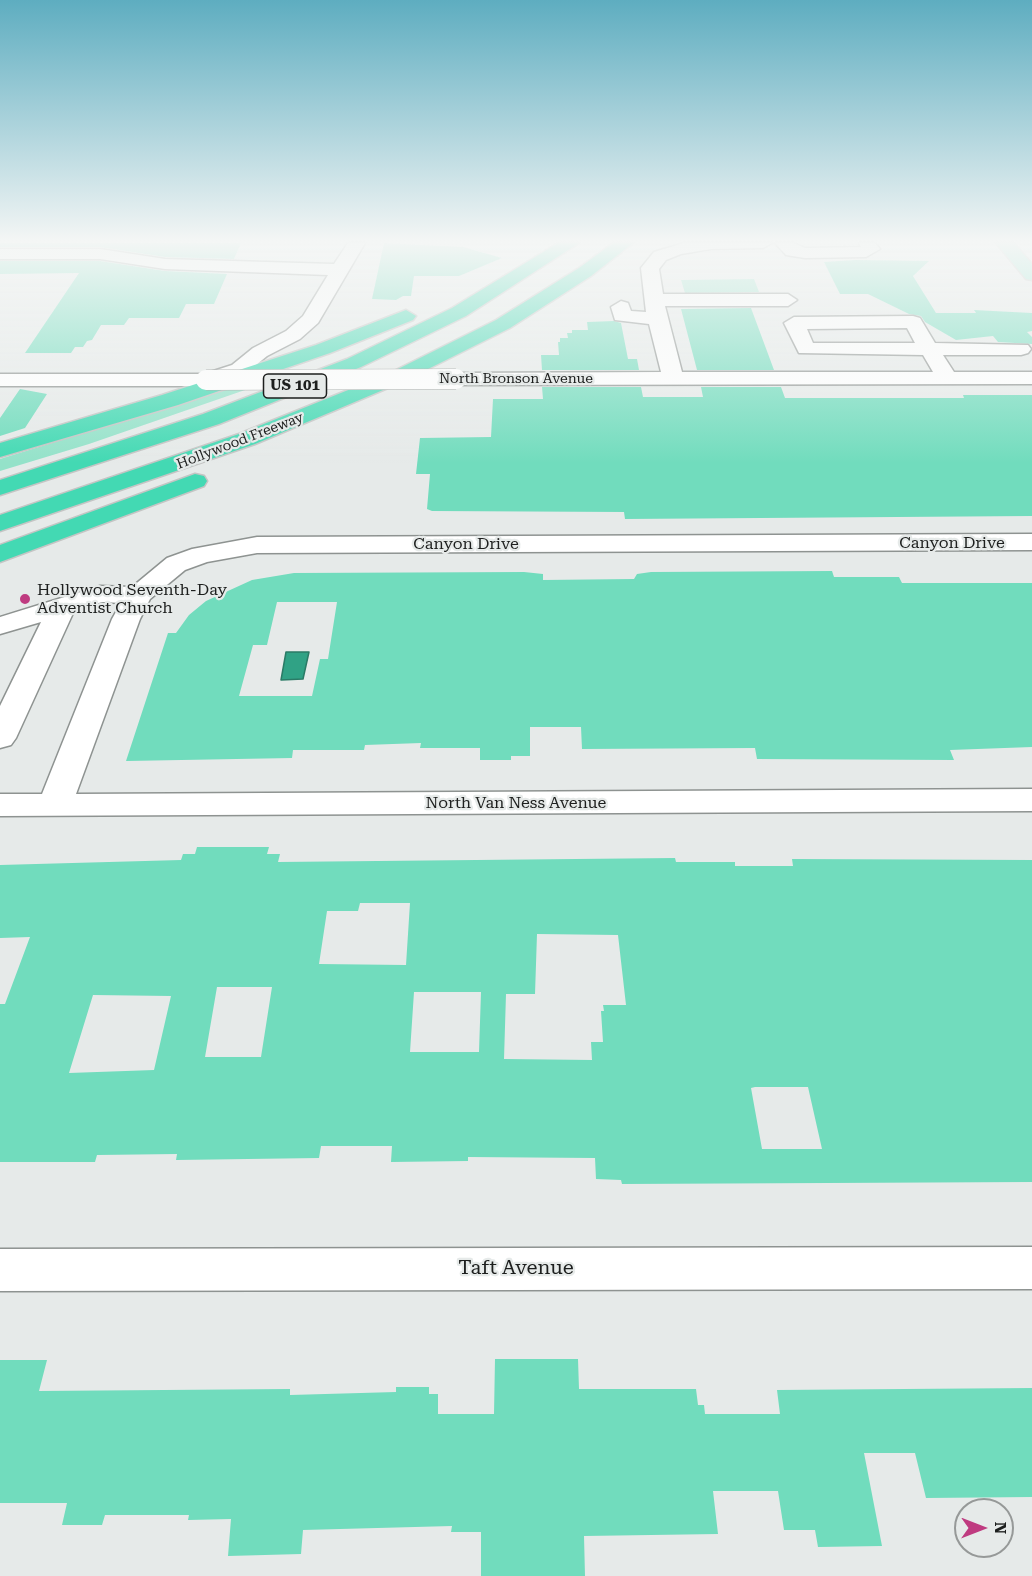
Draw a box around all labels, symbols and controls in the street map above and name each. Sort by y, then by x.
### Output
street label: North Bronson Avenue [439,371,593,387]
road number: US 101 [264,374,326,398]
street label: Hollywood Freeway [174,409,306,473]
street label: Canyon Drive [899,533,1005,553]
street label: Canyon Drive [413,534,519,554]
place label: Hollywood Seventh-Day Adventist Church [37,580,227,618]
marker: Hollywood Seventh-Day Adventist Church [18,592,32,606]
street label: North Van Ness Avenue [426,793,606,813]
street label: Taft Avenue [458,1256,574,1280]
north arrow [954,1498,1014,1558]
text: N [991,1522,1010,1534]

